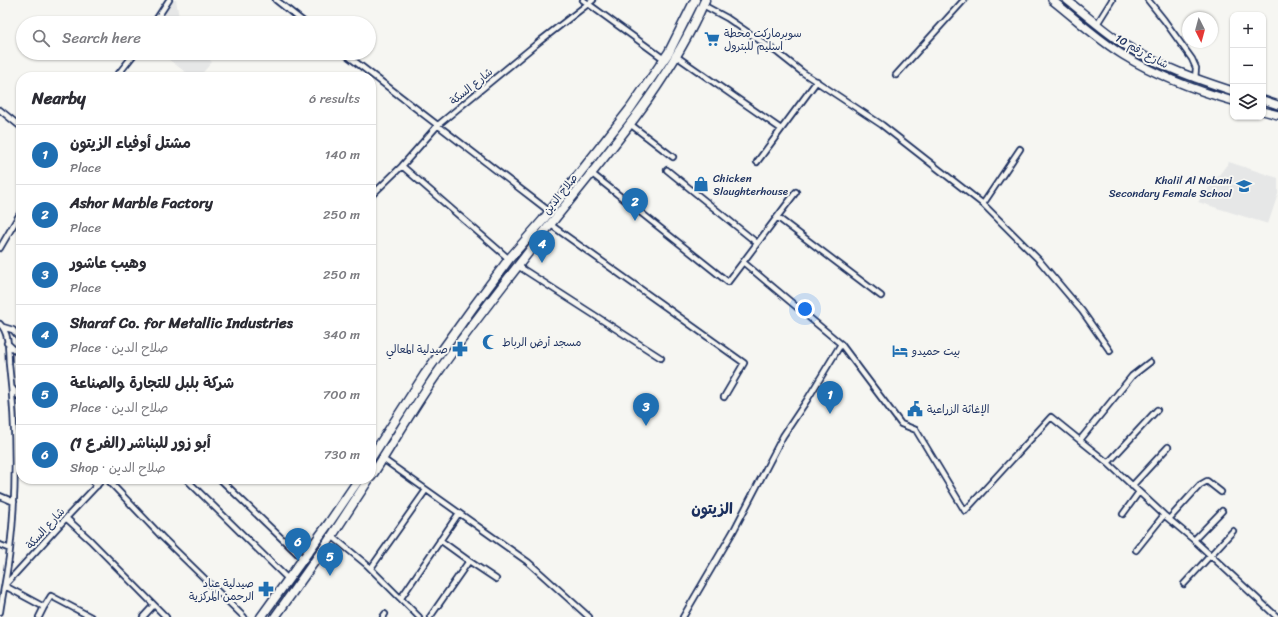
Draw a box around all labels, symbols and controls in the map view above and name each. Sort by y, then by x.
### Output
north arrow [1182,12,1218,48]
map controls [1230,12,1266,120]
button: + [1230,12,1266,48]
search box [16,16,376,60]
place label: سوبرماركت محطة اسليم للبترول [724,24,802,56]
text: Search here [62,25,141,51]
icon: search [30,27,52,49]
street label: شارع رقم 10 [1112,29,1172,74]
supermarket icon: سوبرماركت محطة اسليم للبترول [703,30,721,48]
button: − [1230,48,1266,84]
street label: شارع السكة [445,63,497,110]
text: Nearby [32,83,86,113]
button: layers [1230,84,1266,120]
text: 6 results [309,87,360,110]
text: مشتل أوفياء الزيتون [70,130,191,156]
text: 1 [42,143,48,166]
text: 140 m [325,143,360,166]
text: Place [70,156,101,179]
place label: Chicken Slaughterhouse [713,169,789,201]
street label: صلاح الدين [538,170,583,219]
place label: Khalil Al Nobani Secondary Female School [1109,171,1233,203]
shop icon: Chicken Slaughterhouse [692,175,710,193]
school or university icon: Khalil Al Nobani Secondary Female School [1235,177,1253,195]
pin: 2 [622,188,648,221]
text: Ashor Marble Factory [70,190,213,216]
text: 2 [41,203,49,226]
text: 250 m [323,203,360,226]
text: Place [70,216,101,239]
pin: 4 [529,230,555,263]
text: وهيب عاشور [70,250,147,276]
text: 3 [41,263,49,286]
text: 250 m [323,263,360,286]
text: Place [70,276,101,299]
your location [795,299,815,319]
text: Sharaf Co. for Metallic Industries [70,310,293,336]
text: 4 [41,323,49,346]
text: 340 m [323,323,360,346]
mosque icon: مسجد أرض الرباط [481,333,499,351]
place label: مسجد أرض الرباط [502,333,581,352]
text: Place · صلاح الدين [70,336,168,359]
place label: صيدلية المعالي [386,340,448,360]
pharmacy icon: صيدلية المعالي [451,340,469,358]
hotel icon: بيت حميدو [891,342,909,360]
place label: بيت حميدو [911,342,960,361]
text: شركة بلبل للتجارة والصناعة [70,370,234,396]
pin: 1 [817,381,843,414]
text: 5 [41,383,49,406]
text: 700 m [323,383,360,406]
pin: 3 [633,393,659,426]
text: Place · صلاح الدين [70,396,168,419]
public building icon: الإغاثة الزراعية [906,400,924,418]
place label: الإغاثة الزراعية [927,400,989,419]
text: أبو زور للبناشر (الفرع 1) [70,430,211,456]
text: 6 [41,443,49,466]
text: 730 m [324,443,360,466]
text: Shop · صلاح الدين [70,456,166,479]
district label: الزيتون [691,496,733,522]
street label: شارع السكة [21,503,70,554]
pin: 6 [285,528,311,561]
pin: 5 [317,543,343,576]
place label: صيدلية عباد الرحمن المركزية [189,574,254,606]
pharmacy icon: صيدلية عباد الرحمن المركزية [257,580,275,598]

